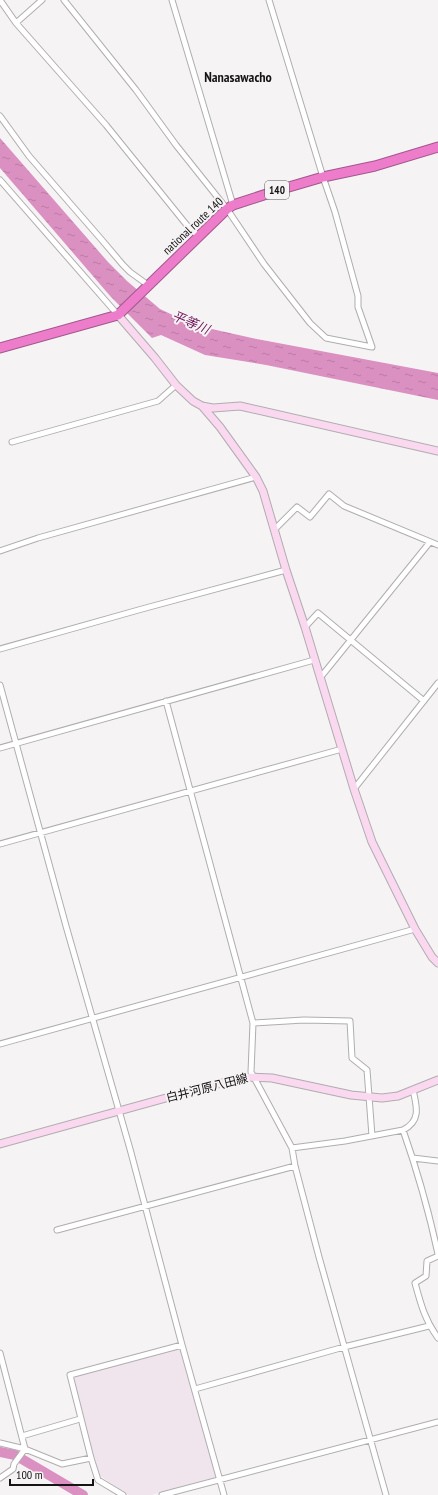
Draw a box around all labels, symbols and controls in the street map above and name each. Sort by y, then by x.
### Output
district label: Nanasawacho [204,68,272,86]
road number: 140 [265,181,289,199]
street label: national route 140 [159,194,226,257]
water label: 平等川 [170,307,214,339]
street label: 白井河原八田線 [164,1070,249,1105]
scale bar [10,1461,93,1487]
text: 100 m [16,1467,43,1482]

